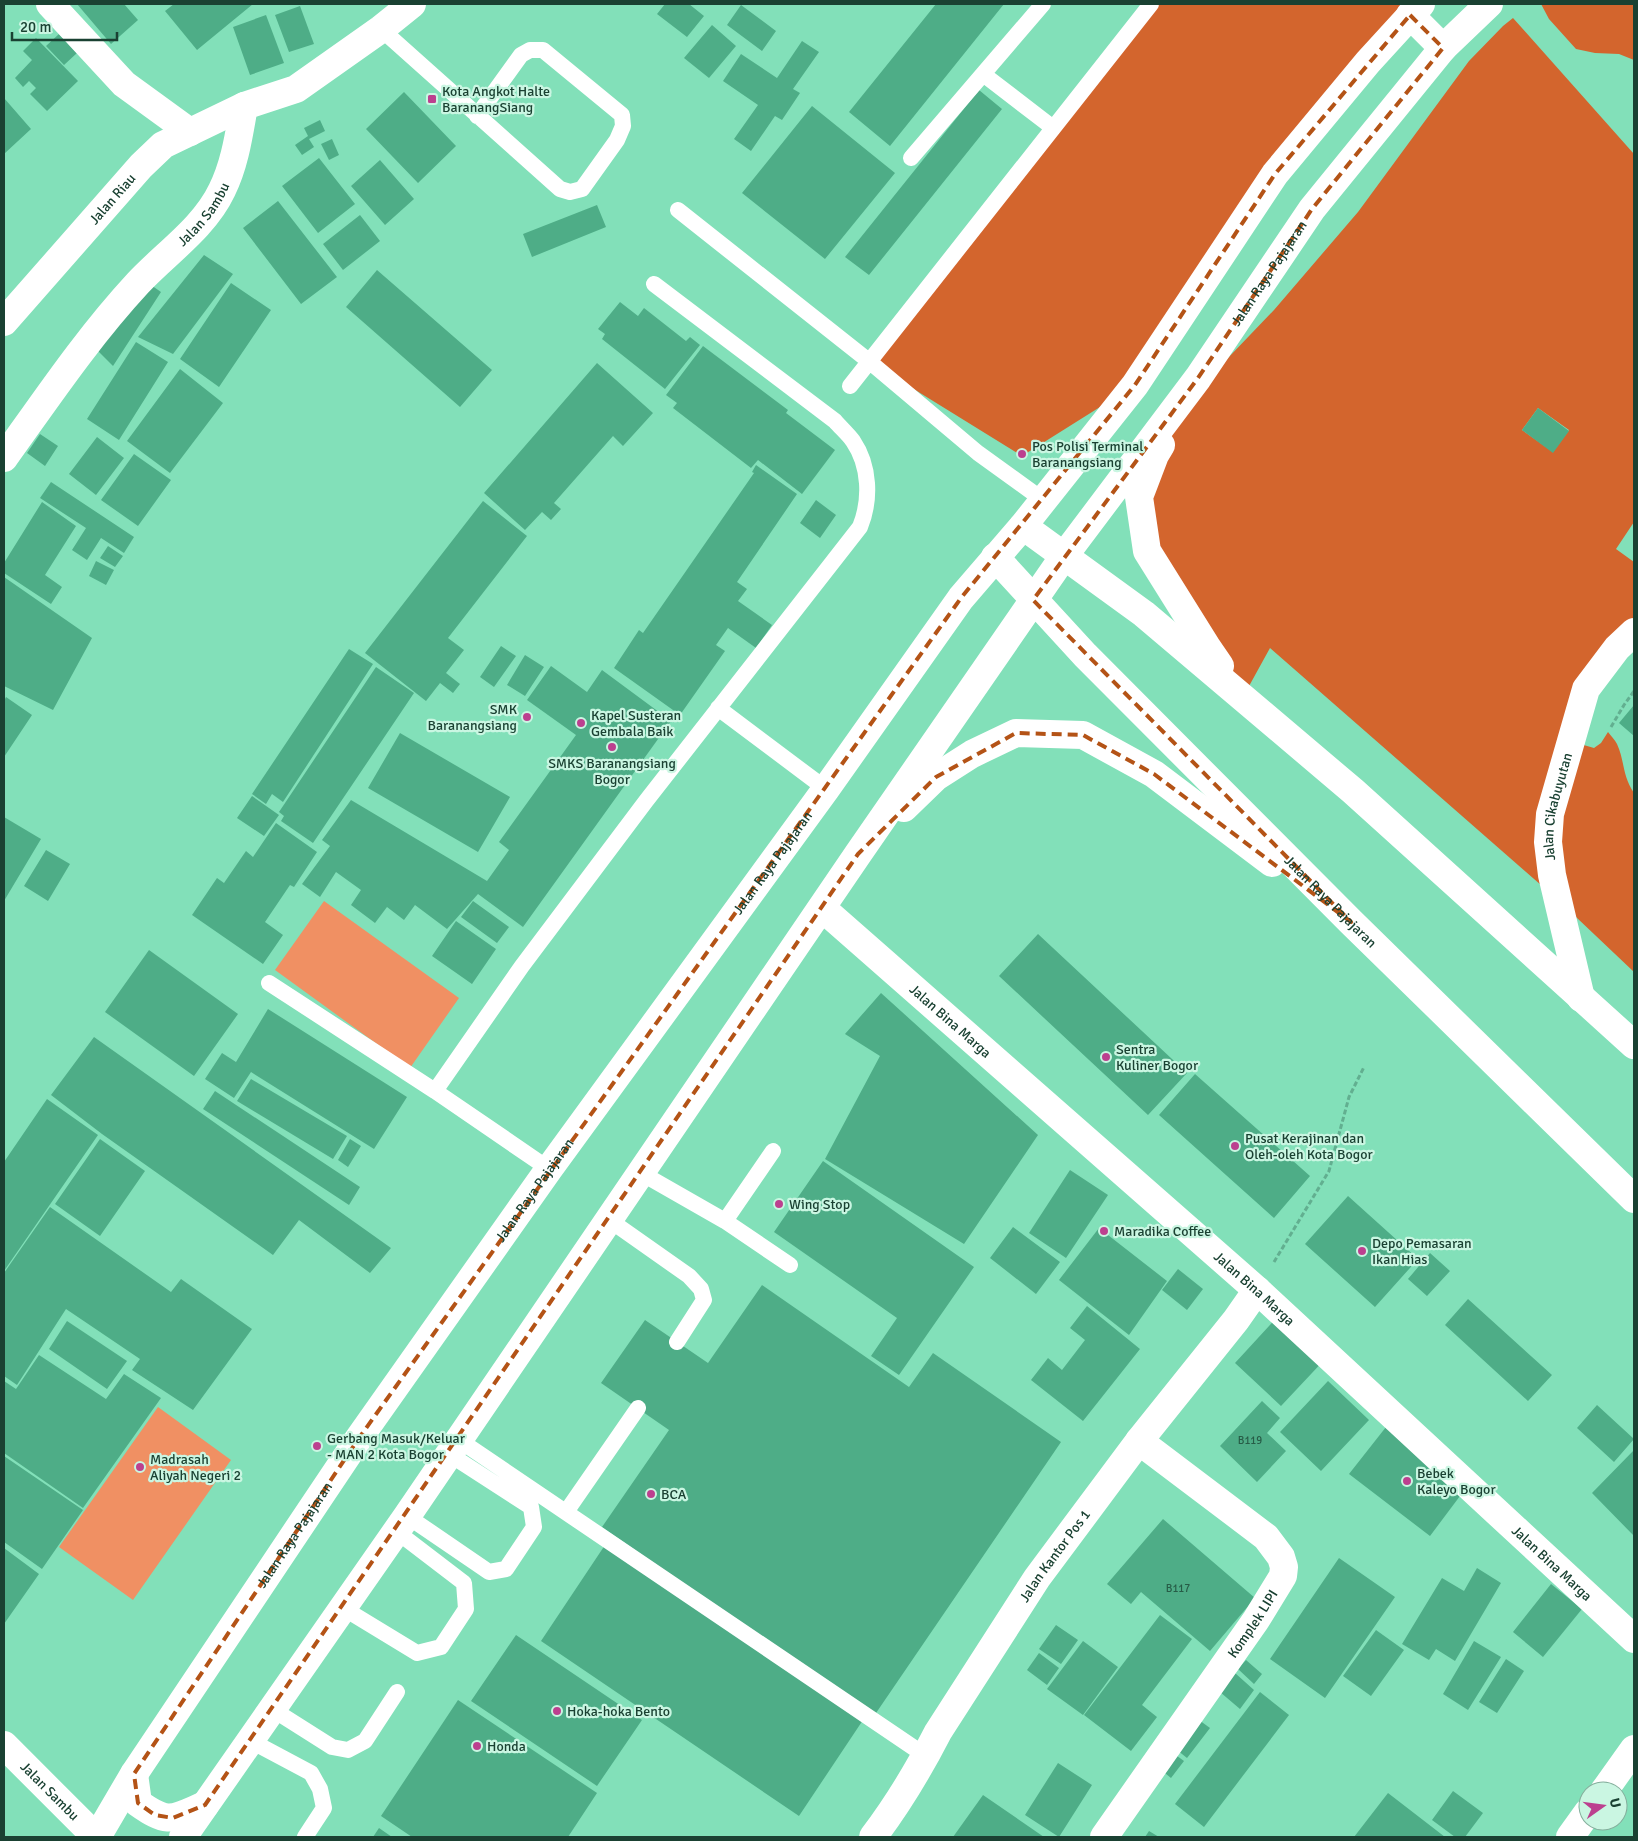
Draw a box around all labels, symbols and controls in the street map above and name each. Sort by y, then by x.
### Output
scale bar [12,10,118,42]
text: 20 m [20,18,51,36]
place label: Kota Angkot Halte BaranangSiang [442,83,550,116]
marker: Kota Angkot Halte BaranangSiang [426,93,438,105]
street label: Jalan Riau [86,170,139,228]
street label: Jalan Sambu [174,180,233,250]
street label: Jalan Raya Pajajaran [1228,218,1311,329]
place label: Pos Polisi Terminal Baranangsiang [1032,438,1143,471]
marker: Pos Polisi Terminal Baranangsiang [1016,448,1028,460]
place label: SMK Baranangsiang [427,701,518,734]
place label: Kapel Susteran Gembala Baik [591,707,681,740]
marker: SMK Baranangsiang [521,711,533,723]
marker: Kapel Susteran Gembala Baik [575,717,587,729]
marker: SMKS Baranangsiang Bogor [606,741,618,753]
street label: Jalan Cikabuyutan [1540,751,1576,862]
place label: SMKS Baranangsiang Bogor [548,755,676,788]
street label: Jalan Raya Pajajaran [730,808,816,918]
street label: Jalan Raya Pajajaran [1281,852,1380,951]
street label: Jalan Bina Marga [906,981,995,1062]
place label: Sentra Kuliner Bogor [1116,1041,1199,1074]
marker: Sentra Kuliner Bogor [1100,1051,1112,1063]
place label: Pusat Kerajinan dan Oleh-oleh Kota Bogor [1245,1130,1373,1163]
street label: Jalan Raya Pajajaran [492,1135,577,1246]
marker: Pusat Kerajinan dan Oleh-oleh Kota Bogor [1229,1140,1241,1152]
place label: Wing Stop [789,1196,850,1213]
marker: Wing Stop [773,1198,785,1210]
place label: Maradika Coffee [1114,1223,1211,1240]
marker: Maradika Coffee [1098,1225,1110,1237]
place label: Depo Pemasaran Ikan Hias [1372,1235,1472,1268]
marker: Depo Pemasaran Ikan Hias [1356,1245,1368,1257]
street label: Jalan Bina Marga [1210,1248,1298,1330]
place label: Gerbang Masuk/Keluar - MAN 2 Kota Bogor [327,1430,466,1463]
house number: B119 [1238,1434,1262,1447]
marker: Gerbang Masuk/Keluar - MAN 2 Kota Bogor [311,1440,323,1452]
place label: Madrasah Aliyah Negeri 2 [150,1451,241,1484]
marker: Madrasah Aliyah Negeri 2 [134,1461,146,1473]
place label: Bebek Kaleyo Bogor [1417,1465,1496,1498]
marker: Bebek Kaleyo Bogor [1401,1475,1413,1487]
street label: Jalan Raya Pajajaran [253,1479,336,1591]
place label: BCA [661,1486,687,1503]
marker: BCA [645,1488,657,1500]
street label: Jalan Kantor Pos 1 [1016,1506,1094,1605]
street label: Jalan Bina Marga [1508,1522,1595,1605]
house number: B117 [1166,1582,1190,1595]
street label: Komplek LIPI [1224,1587,1282,1661]
place label: Hoka-hoka Bento [567,1703,670,1720]
marker: Hoka-hoka Bento [551,1705,563,1717]
place label: Honda [487,1738,526,1755]
marker: Honda [471,1740,483,1752]
street label: Jalan Sambu [17,1758,83,1824]
north arrow [1578,1781,1628,1831]
text: U [1606,1796,1625,1810]

